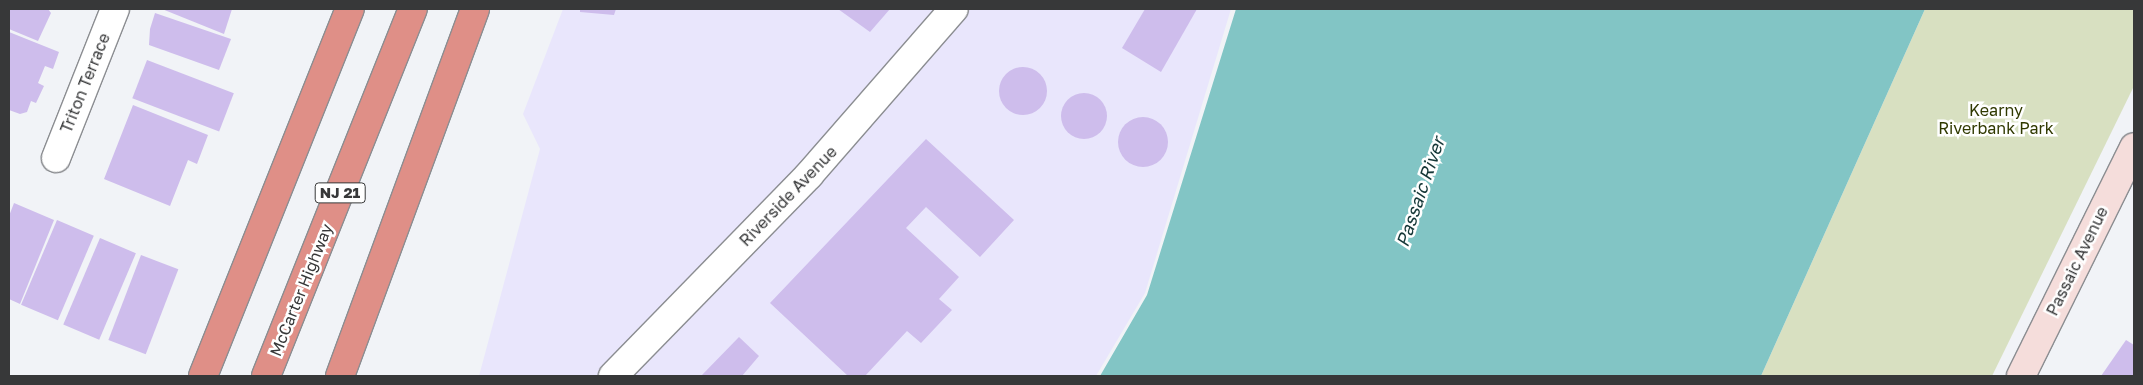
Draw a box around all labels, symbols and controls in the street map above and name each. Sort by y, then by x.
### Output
street label: Triton Terrace [56,30,114,136]
park label: Kearny Riverbank Park [1938,100,2054,138]
water label: Passaic River [1391,134,1449,250]
street label: Riverside Avenue [735,142,841,250]
road number: NJ 21 [314,180,366,206]
street label: Passaic Avenue [2042,203,2112,319]
street label: McCarter Highway [266,221,336,359]

